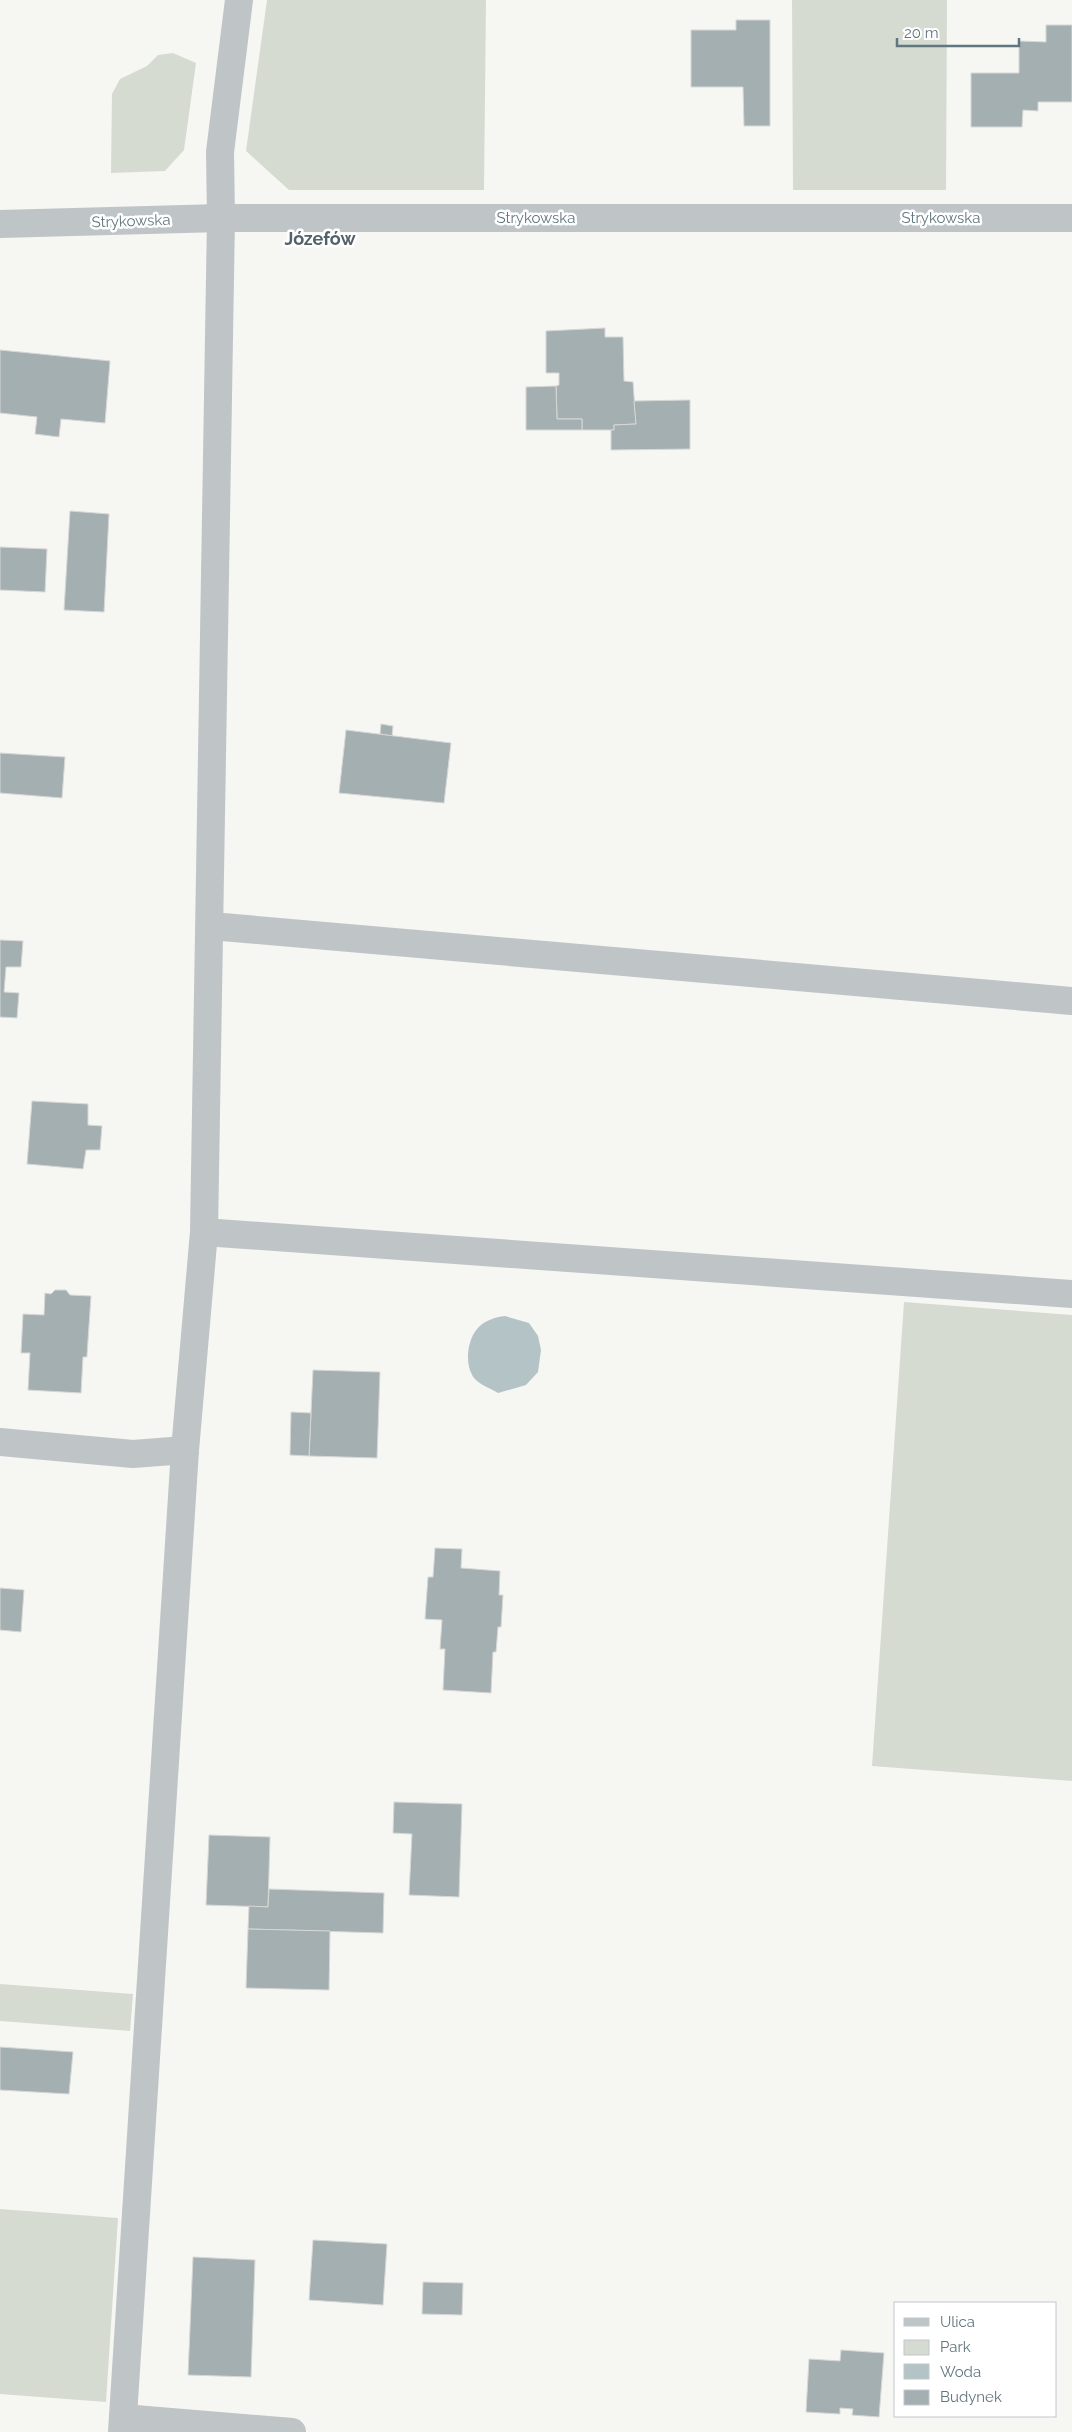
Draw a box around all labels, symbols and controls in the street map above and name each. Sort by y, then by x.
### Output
scale bar [897,15,1020,47]
text: 20 m [904,24,939,42]
street label: Strykowska [497,209,575,227]
street label: Strykowska [902,209,980,227]
street label: Strykowska [91,211,171,231]
district label: Józefów [284,228,356,249]
legend [894,2302,1057,2417]
text: Ulica [940,2313,975,2331]
text: Park [940,2338,971,2356]
text: Woda [940,2363,981,2381]
text: Budynek [940,2388,1002,2406]

